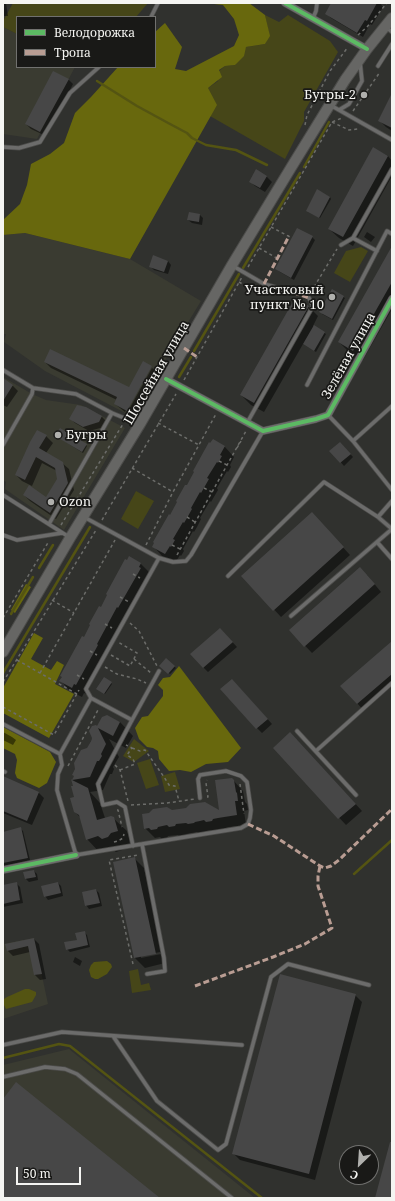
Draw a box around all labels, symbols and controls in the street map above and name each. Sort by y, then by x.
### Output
legend [16,16,156,68]
text: Велодорожка [54,24,135,41]
text: Тропа [54,44,91,61]
place label: Бугры-2 [304,87,356,103]
marker: Бугры-2 [359,90,369,100]
place label: Участковый пункт № 10 [245,282,324,313]
marker: Участковый пункт № 10 [327,292,337,302]
street label: Зелёная улица [319,310,379,402]
street label: Шоссейная улица [121,318,193,428]
place label: Бугры [66,427,107,443]
marker: Бугры [53,430,63,440]
place label: Ozon [59,494,91,510]
marker: Ozon [46,497,56,507]
north arrow [339,1145,379,1185]
scale bar [18,1159,83,1185]
text: 50 m [23,1165,51,1182]
text: С [348,1167,361,1184]

